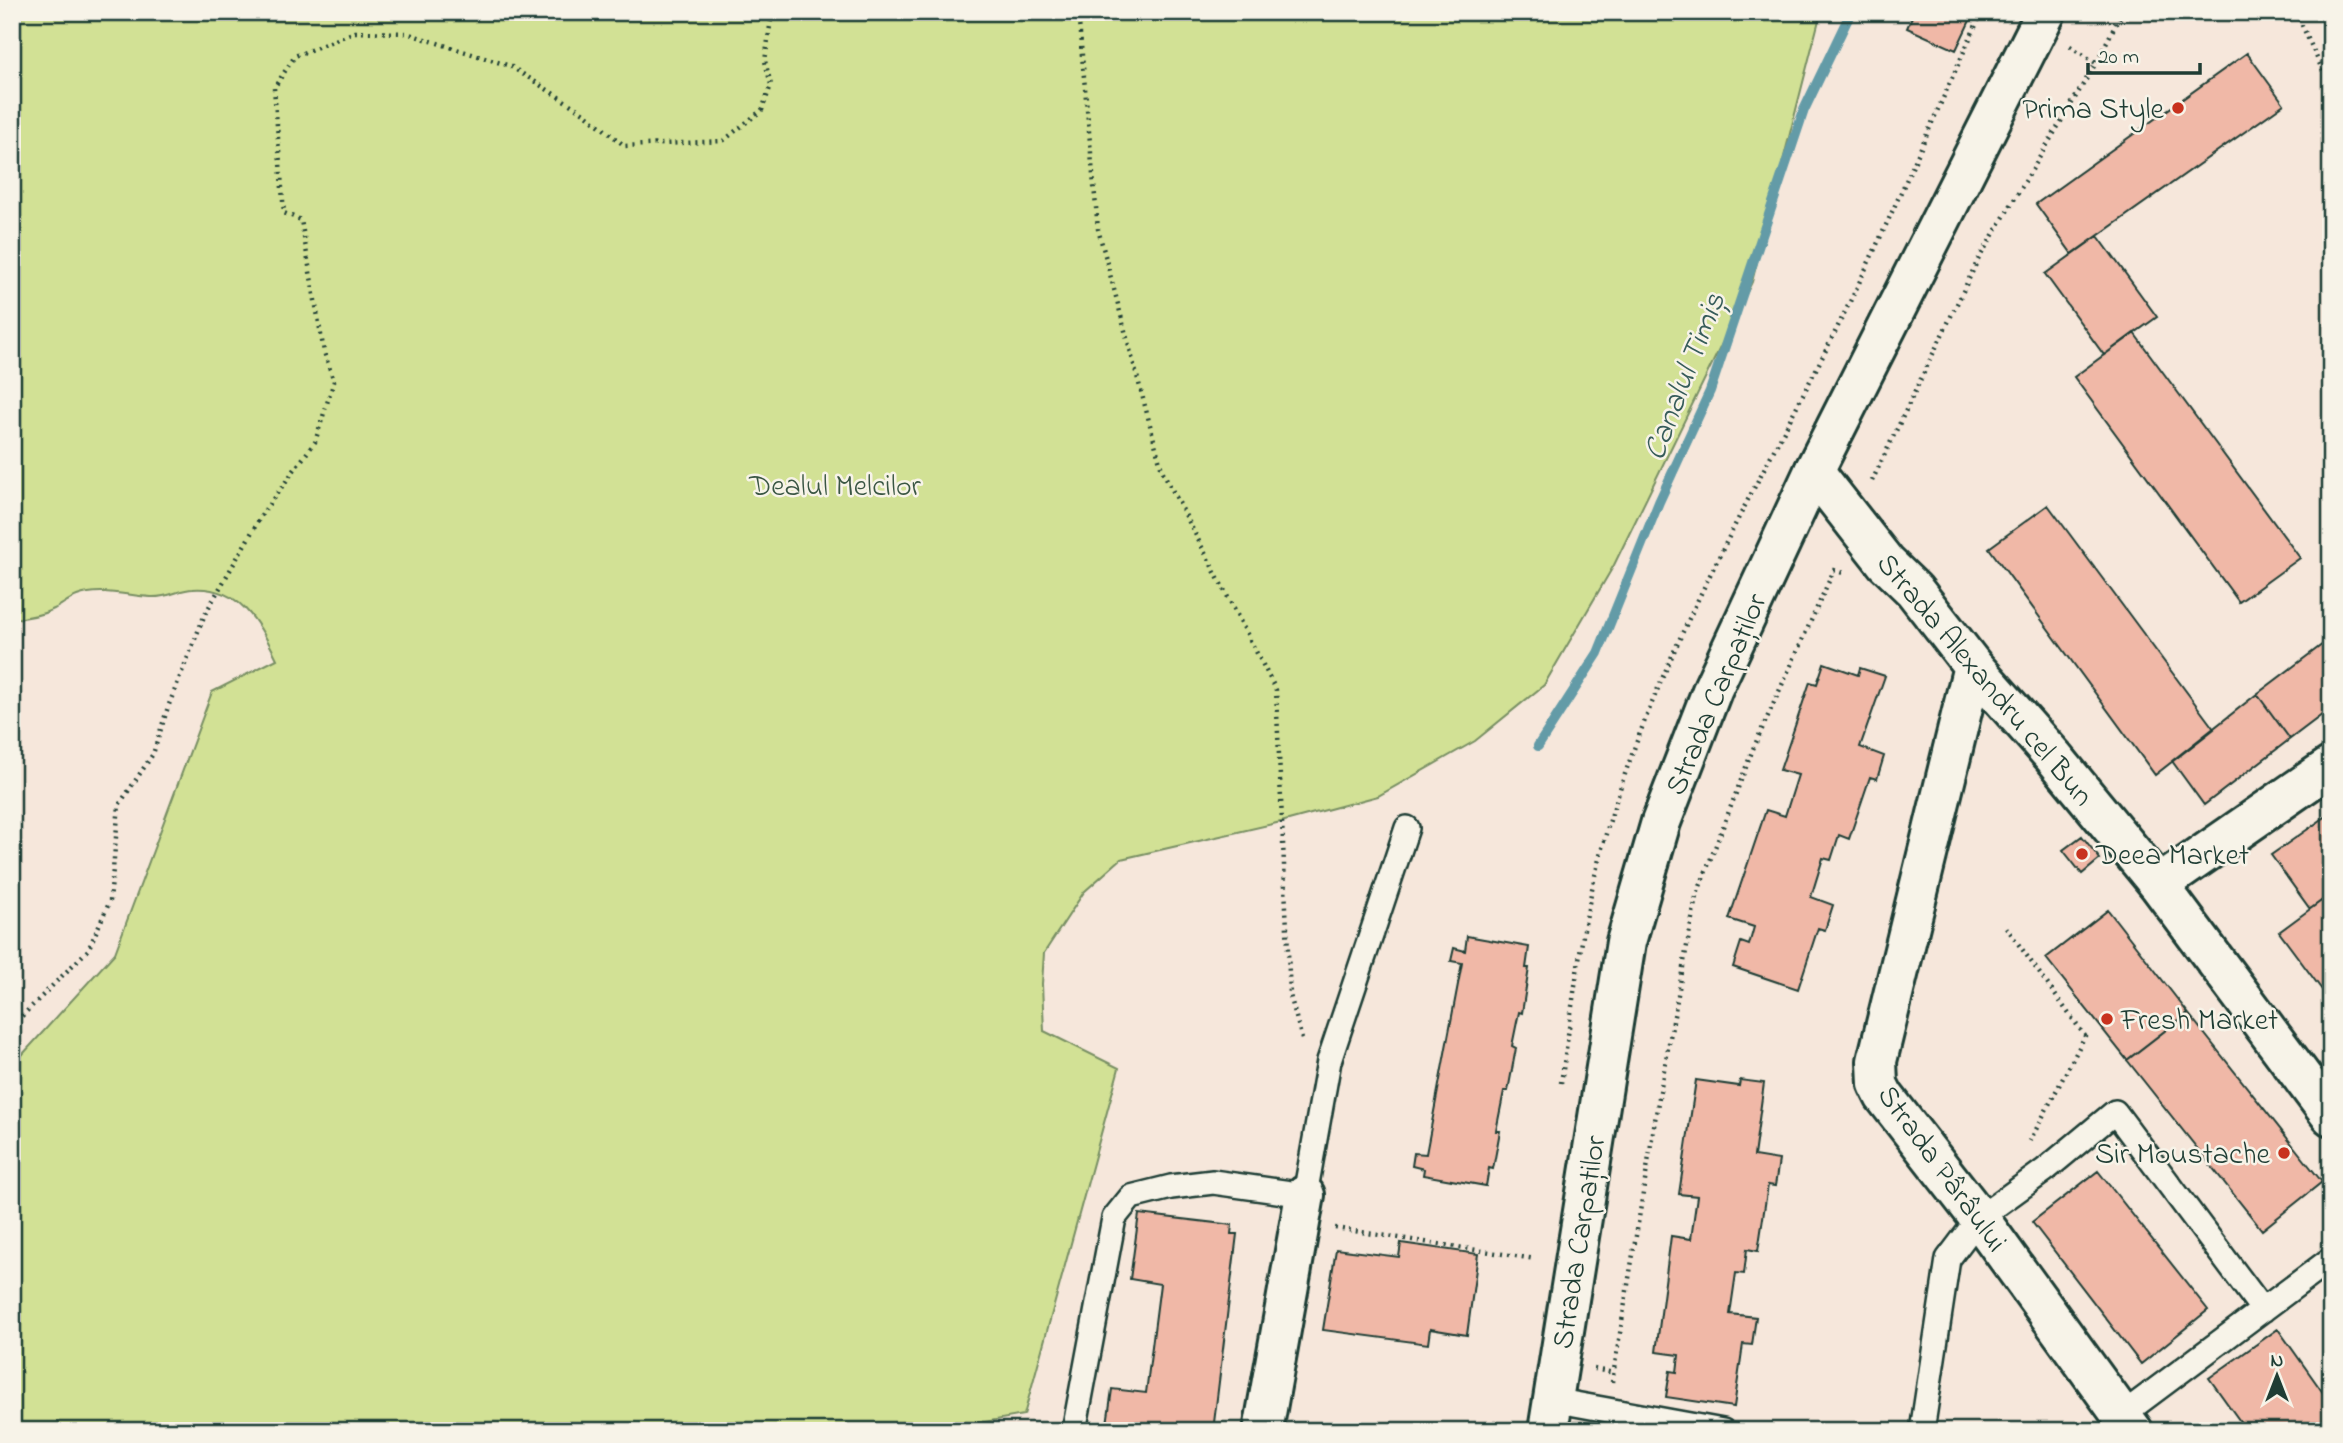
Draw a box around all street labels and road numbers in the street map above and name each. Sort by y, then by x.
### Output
street label: Strada Alexandru cel Bun [1864,545,2103,817]
street label: Strada Carpaților [1655,587,1780,803]
street label: Strada Pârâului [1865,1077,2016,1262]
street label: Strada Carpaților [1542,1132,1620,1352]

